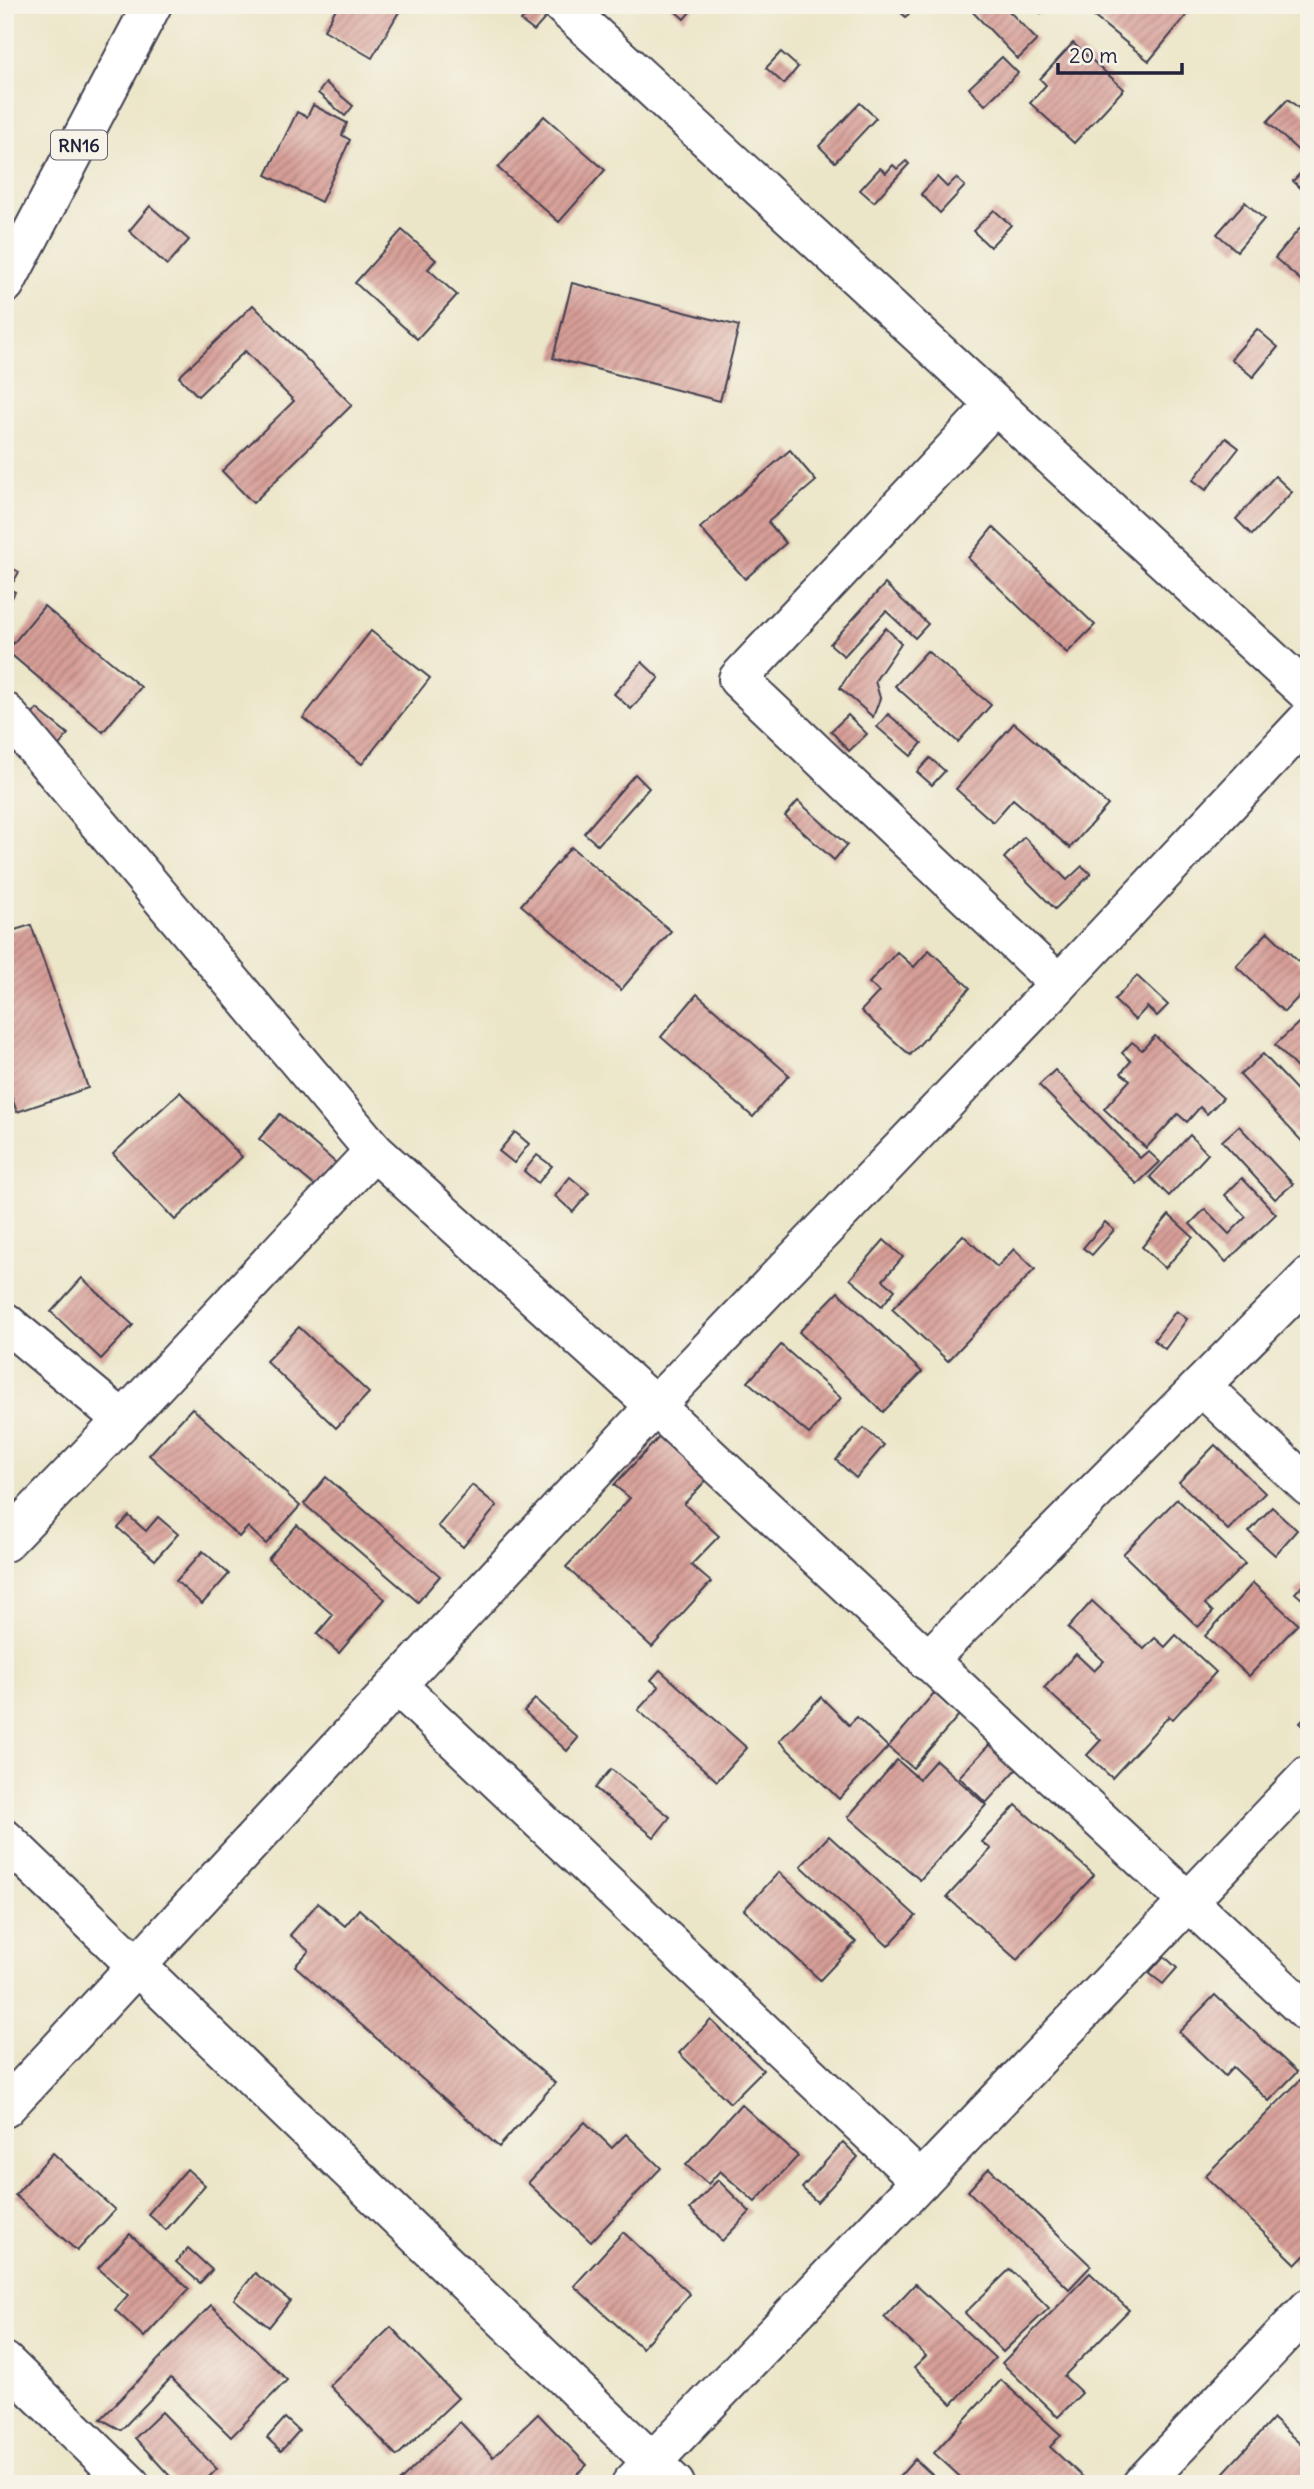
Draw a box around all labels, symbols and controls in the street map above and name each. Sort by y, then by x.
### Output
scale bar [1058,32,1183,76]
text: 20 m [1069,42,1118,69]
road number: RN16 [51,130,107,160]

